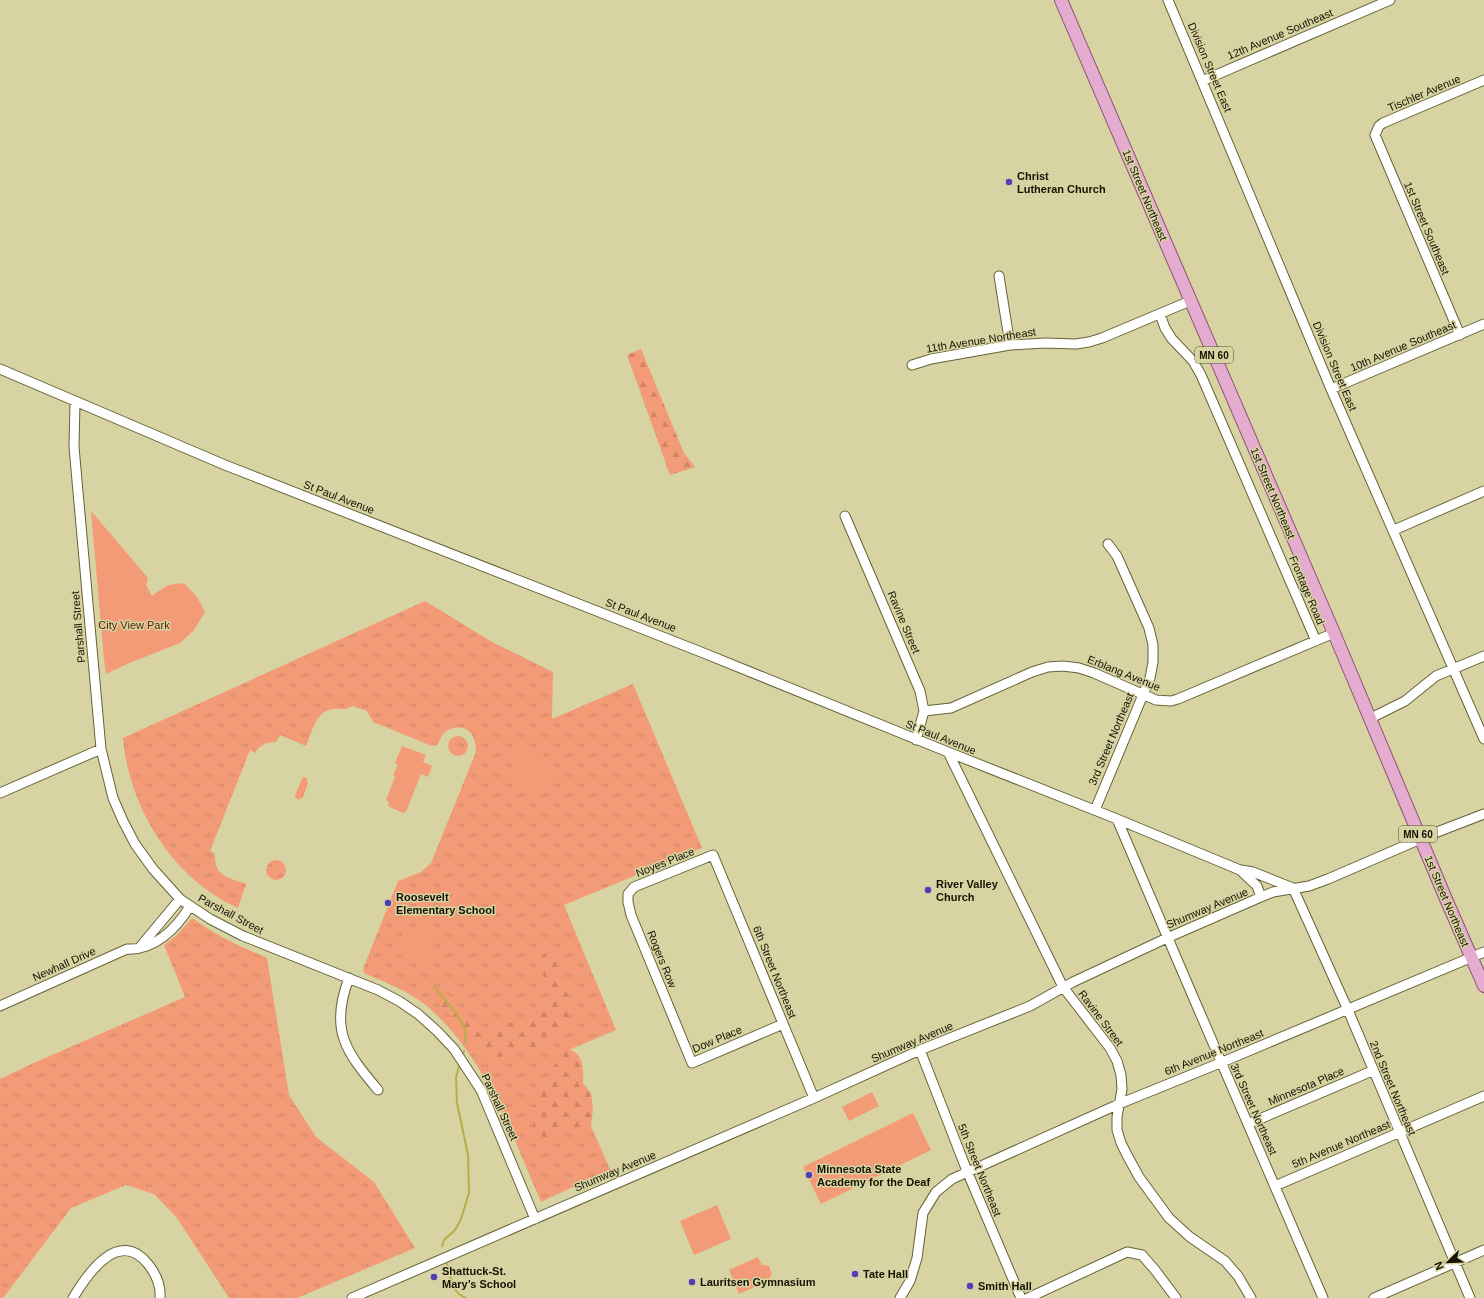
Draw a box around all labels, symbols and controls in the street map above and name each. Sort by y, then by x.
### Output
street label: 12th Avenue Southeast [1225,6,1335,62]
street label: Division Street East [1186,20,1234,114]
street label: Tischler Avenue [1386,72,1462,114]
street label: 1st Street Northeast [1120,148,1170,242]
place label: Christ Lutheran Church [1017,170,1106,195]
marker: Christ Lutheran Church [1004,177,1014,187]
street label: 1st Street Southeast [1402,180,1452,276]
street label: 10th Avenue Southeast [1348,318,1458,374]
street label: Division Street East [1311,319,1359,413]
street label: 11th Avenue Northeast [925,325,1037,355]
road number: MN 60 [1195,347,1233,363]
street label: 1st Street Northeast [1248,446,1298,540]
street label: St Paul Avenue [302,478,376,516]
street label: Frontage Road [1287,554,1327,626]
street label: Ravine Street [885,589,923,655]
street label: Parshall Street [69,591,87,663]
street label: St Paul Avenue [604,596,678,634]
park label: City View Park [98,619,170,631]
street label: Erblang Avenue [1086,653,1162,693]
street label: 3rd Street Northeast [1086,691,1136,787]
street label: St Paul Avenue [904,717,978,757]
road number: MN 60 [1399,826,1437,842]
street label: Noyes Place [634,845,696,879]
street label: 1st Street Northeast [1422,854,1472,948]
place label: River Valley Church [936,878,999,903]
marker: River Valley Church [923,885,933,895]
street label: Shumway Avenue [1164,885,1250,931]
place label: Roosevelt Elementary School [396,891,495,916]
street label: Parshall Street [196,892,266,936]
marker: Roosevelt Elementary School [383,898,393,908]
street label: 6th Street Northeast [751,924,799,1020]
street label: Rogers Row [645,929,679,989]
street label: Newhall Drive [31,945,97,983]
street label: Ravine Street [1076,988,1126,1048]
street label: Shumway Avenue [869,1019,955,1065]
street label: Dow Place [690,1023,744,1055]
street label: 6th Avenue Northeast [1163,1027,1265,1077]
street label: 2nd Street Northeast [1368,1039,1418,1137]
street label: 3rd Street Northeast [1228,1061,1280,1157]
street label: Minnesota Place [1266,1065,1346,1107]
street label: Parshall Street [479,1072,521,1142]
street label: 5th Avenue Northeast [1290,1118,1392,1170]
street label: 5th Street Northeast [956,1122,1004,1218]
street label: Shumway Avenue [572,1148,658,1194]
place label: Minnesota State Academy for the Deaf [817,1163,930,1188]
marker: Minnesota State Academy for the Deaf [804,1170,814,1180]
north arrow [1428,1242,1468,1282]
text: N [1432,1260,1446,1272]
place label: Shattuck-St. Mary’s School [442,1265,516,1290]
place label: Tate Hall [863,1268,908,1280]
marker: Tate Hall [850,1269,860,1279]
marker: Shattuck-St. Mary’s School [429,1272,439,1282]
place label: Lauritsen Gymnasium [700,1276,816,1288]
marker: Lauritsen Gymnasium [687,1277,697,1287]
place label: Smith Hall [978,1280,1032,1292]
marker: Smith Hall [965,1281,975,1291]

